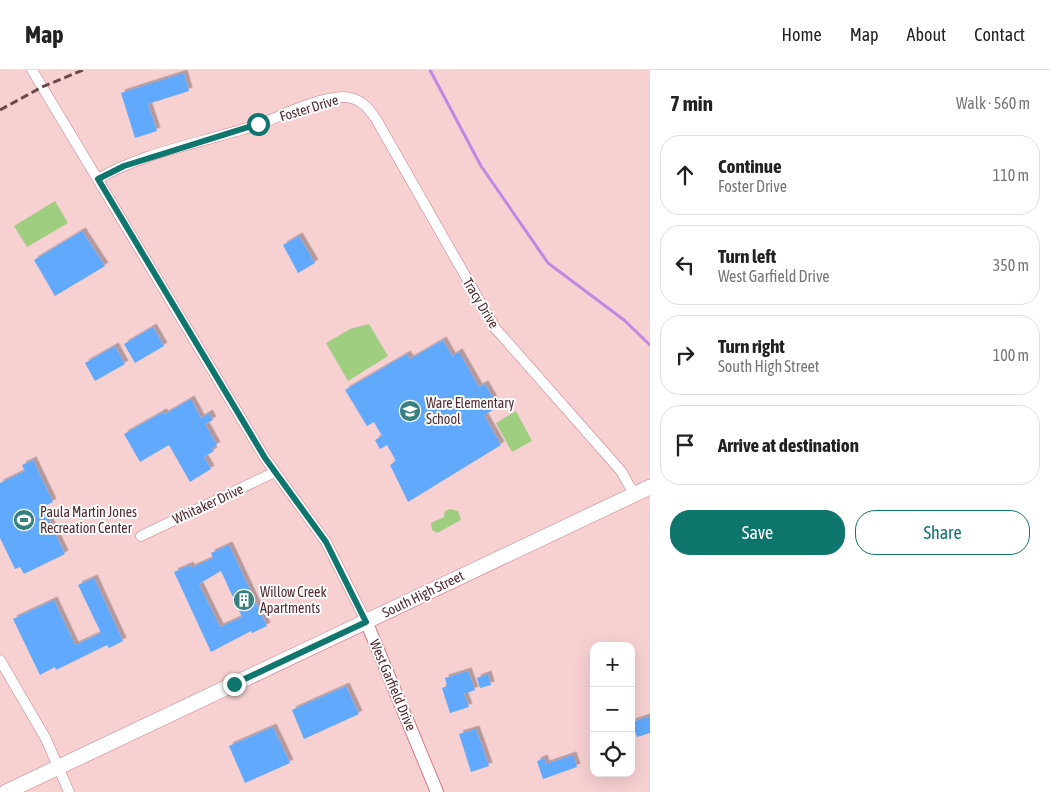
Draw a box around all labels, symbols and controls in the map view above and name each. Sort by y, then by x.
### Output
text: Map [25,21,64,48]
text: Home [782,24,822,45]
text: Map [850,24,879,45]
text: About [907,24,946,45]
text: Contact [974,24,1025,45]
text: 7 min [670,91,713,115]
street label: Foster Drive [278,92,340,124]
text: Walk · 560 m [956,94,1030,112]
route start [247,113,270,136]
text: Continue [718,155,782,177]
icon: ahead [671,161,699,189]
text: 110 m [993,166,1029,184]
text: Foster Drive [718,177,787,195]
text: Turn left [718,245,776,267]
icon: left [671,251,699,279]
text: 350 m [993,256,1029,274]
text: West Garfield Drive [718,267,830,285]
street label: Tracy Drive [460,275,502,331]
text: Turn right [718,335,785,357]
icon: right [671,341,699,369]
text: 100 m [993,346,1029,364]
text: South High Street [718,357,819,375]
place label: Ware Elementary School [426,395,514,427]
school or university icon: Ware Elementary School [398,399,422,423]
icon: arrive [671,431,699,459]
text: Arrive at destination [718,434,859,456]
street label: Whitaker Drive [170,481,246,527]
place label: Paula Martin Jones Recreation Center [40,504,137,536]
sports icon: Paula Martin Jones Recreation Center [12,508,36,532]
button: Save [670,510,845,555]
button: Share [855,510,1030,555]
street label: South High Street [380,567,466,621]
place label: Willow Creek Apartments [260,584,327,616]
building icon: Willow Creek Apartments [232,588,256,612]
street label: West Garfield Drive [367,637,419,733]
map controls [590,642,635,777]
button: + [590,642,635,687]
route end [223,673,246,696]
button: − [590,687,635,732]
button: locate [590,732,635,777]

